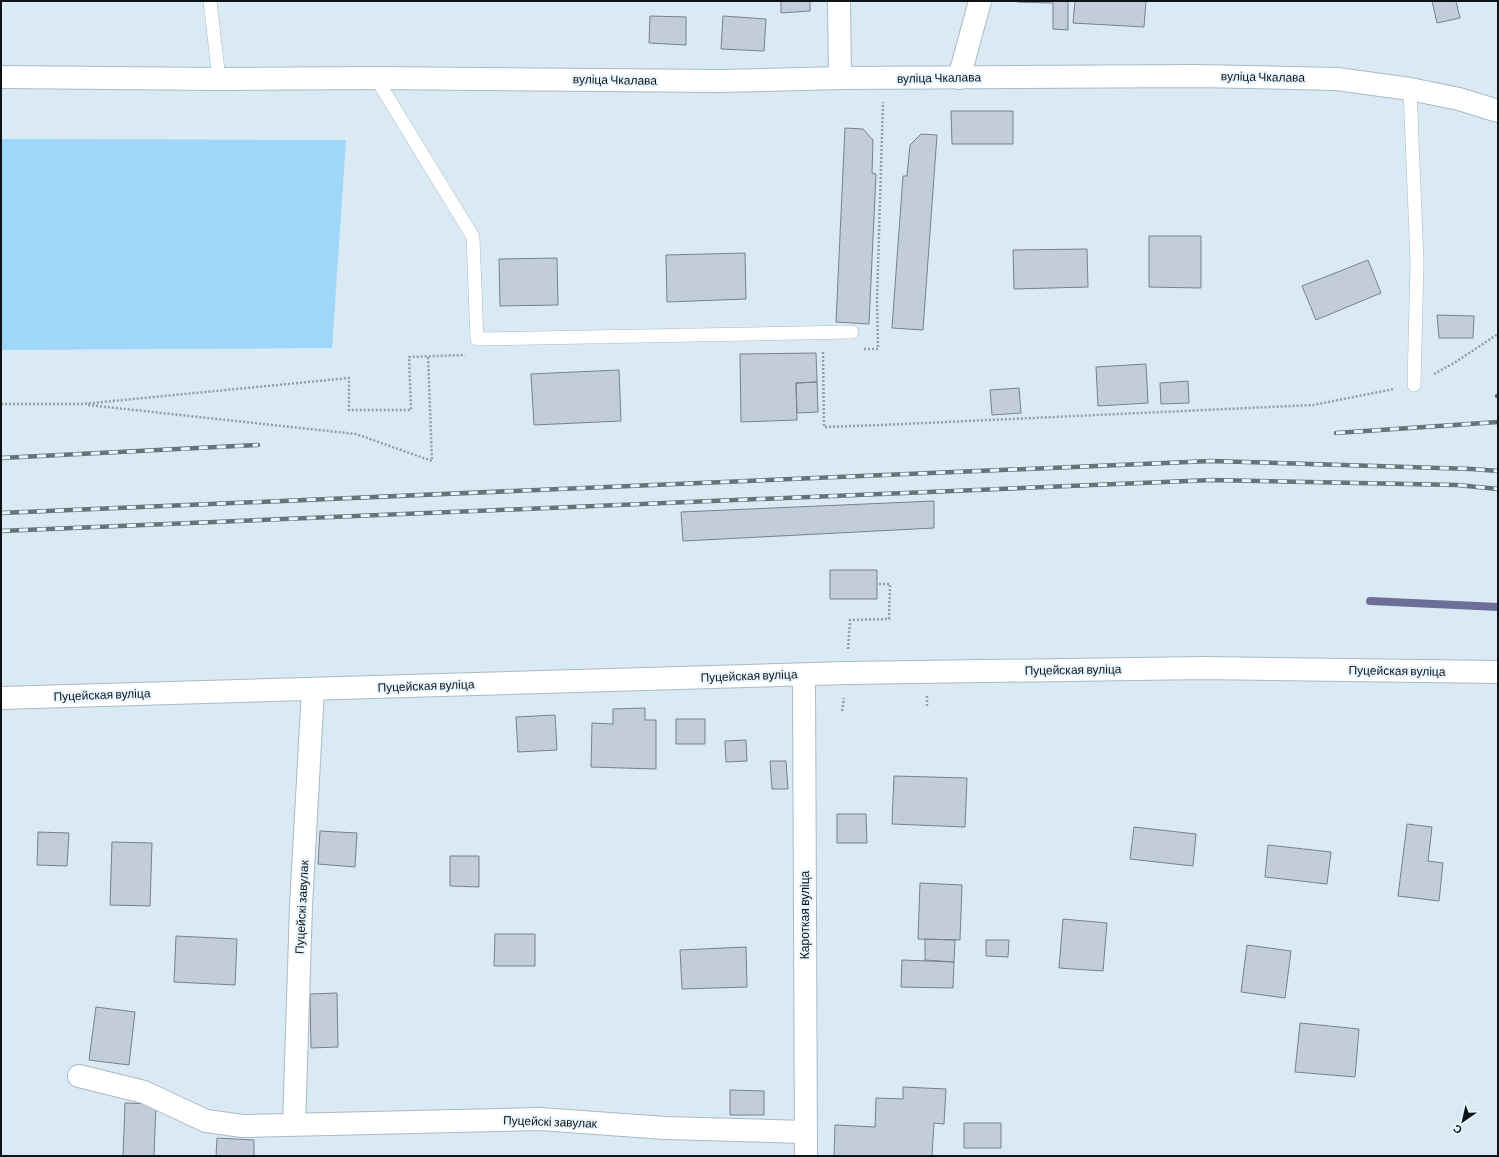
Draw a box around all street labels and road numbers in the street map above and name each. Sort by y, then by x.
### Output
street label: вуліца Чкалава [1221,68,1306,85]
street label: вуліца Чкалава [897,69,982,86]
street label: вуліца Чкалава [573,71,658,88]
street label: Пуцейская вуліца [1024,661,1122,678]
street label: Пуцейская вуліца [1348,662,1446,679]
street label: Пуцейская вуліца [700,666,798,685]
street label: Пуцейская вуліца [377,676,475,695]
street label: Пуцейская вуліца [53,685,151,704]
street label: Пуцейскі завулак [292,859,311,954]
street label: Кароткая вуліца [797,870,812,959]
street label: Пуцейскі завулак [503,1112,598,1131]

